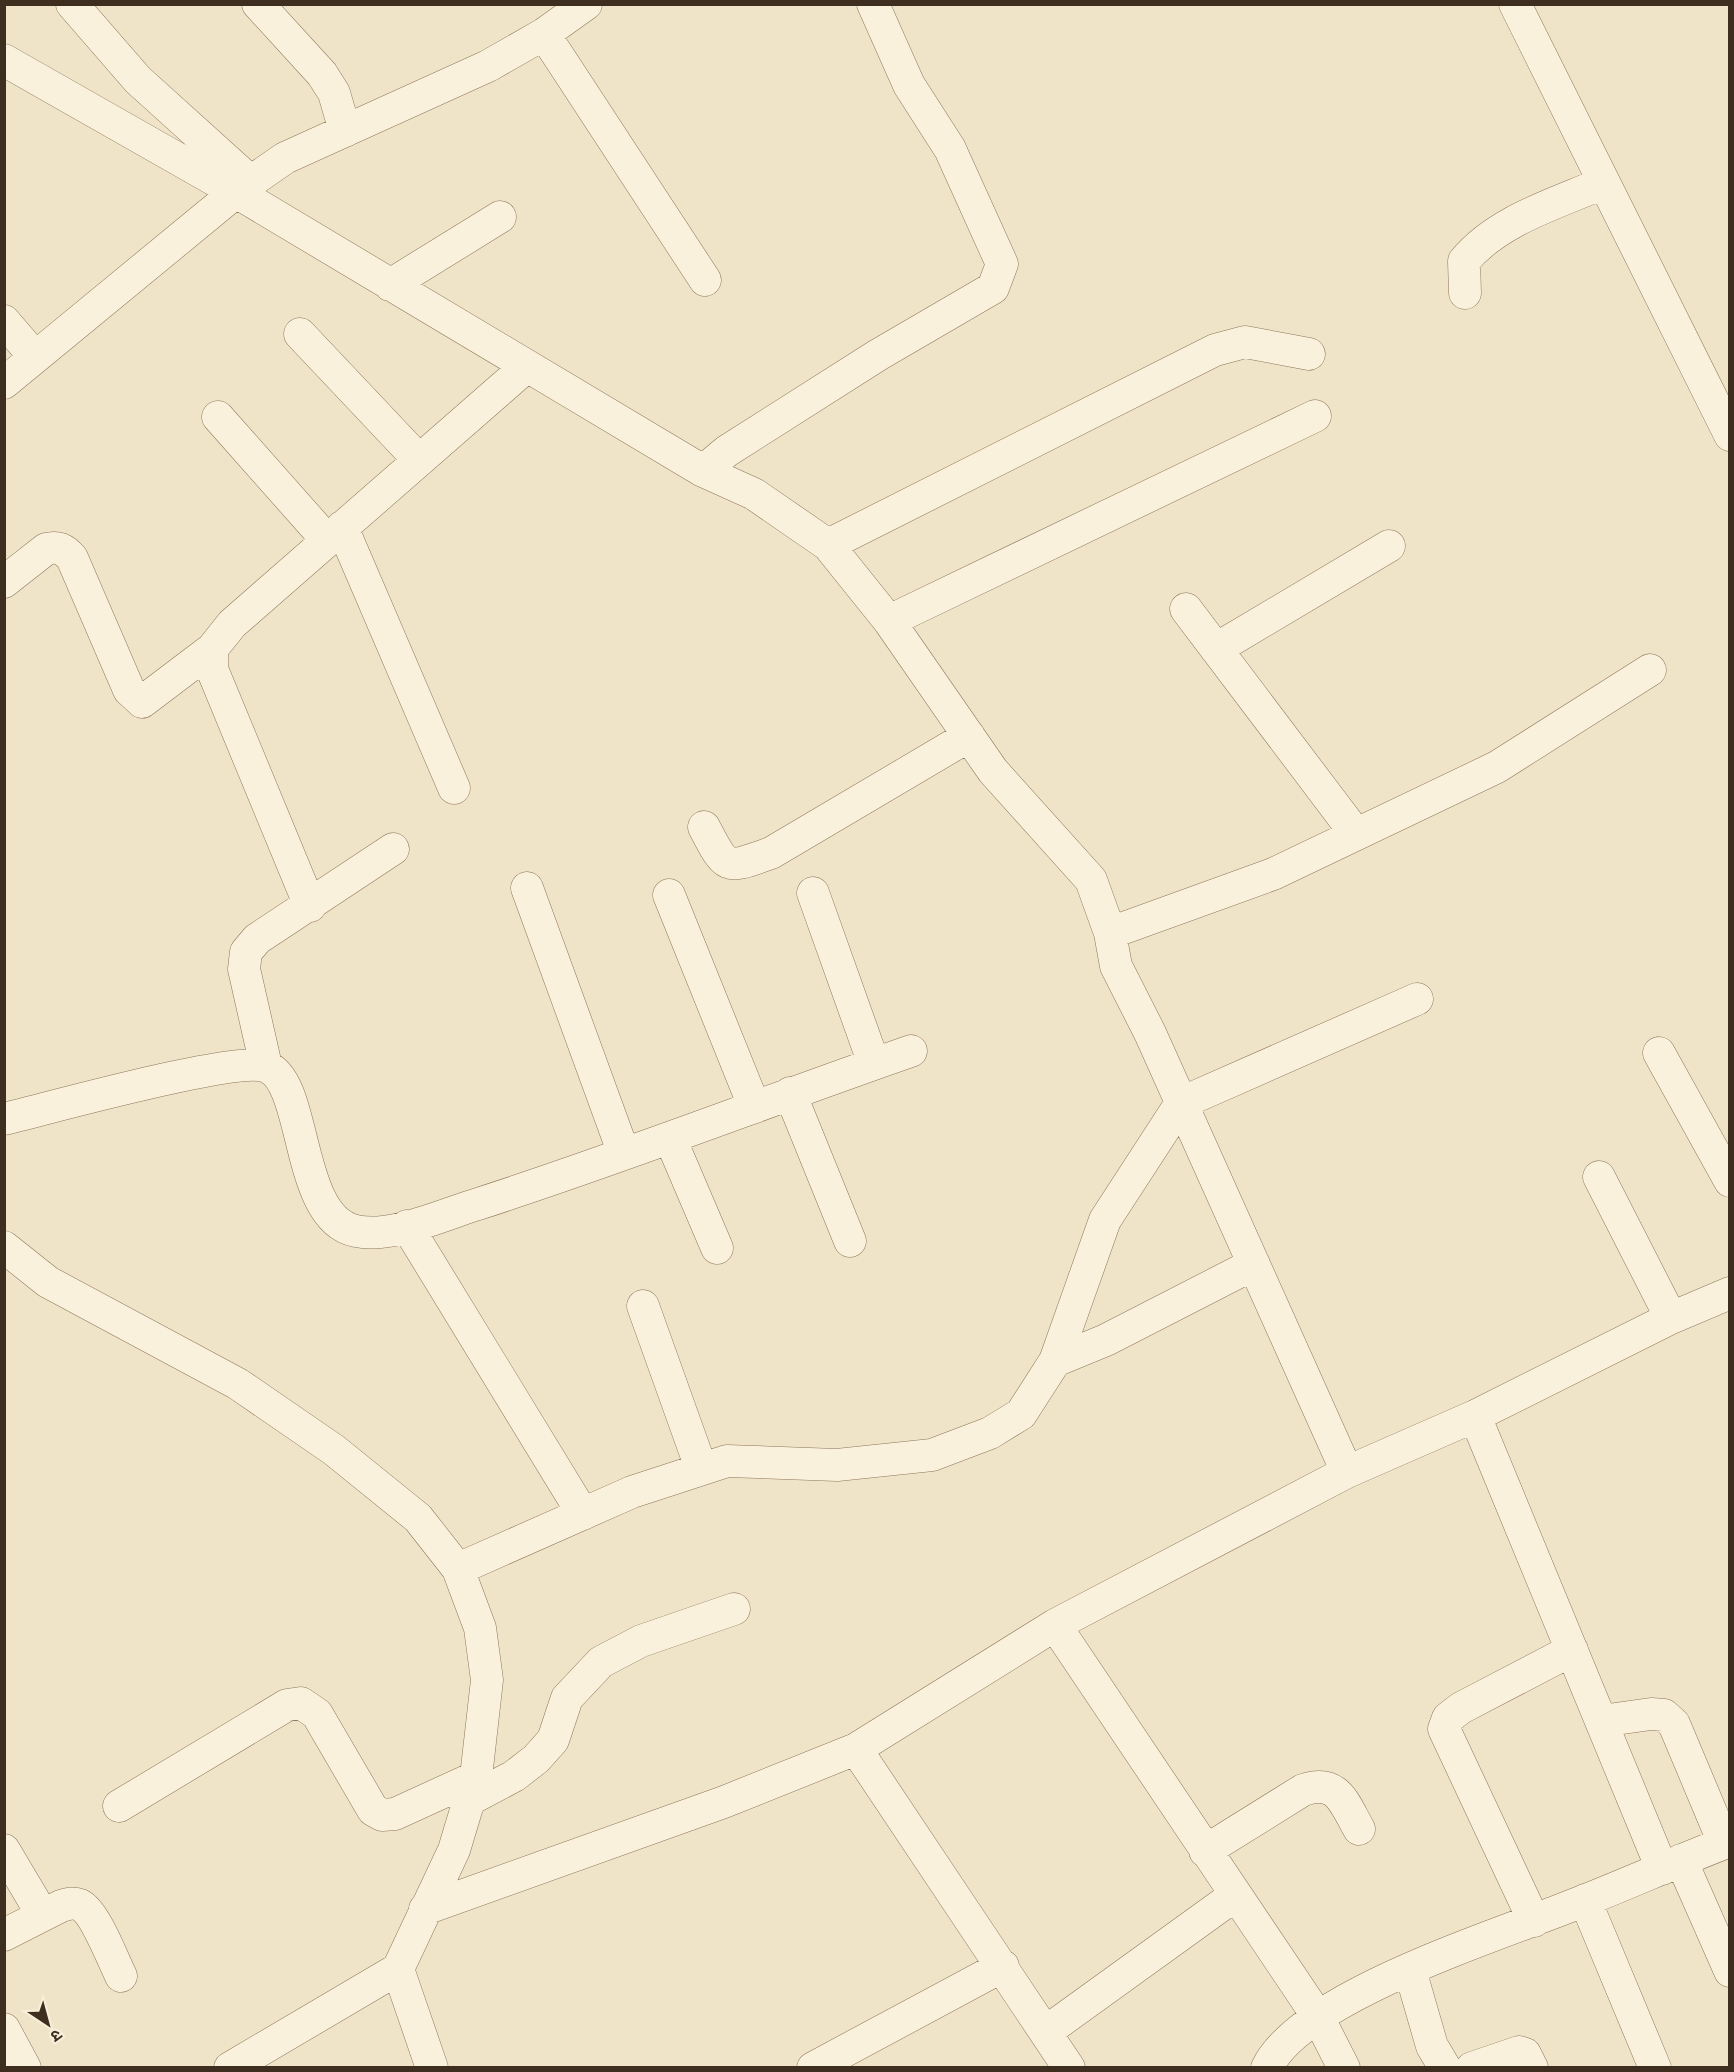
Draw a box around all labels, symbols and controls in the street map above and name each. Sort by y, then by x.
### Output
north arrow [18,1994,78,2054]
text: उ [45,2023,65,2046]

